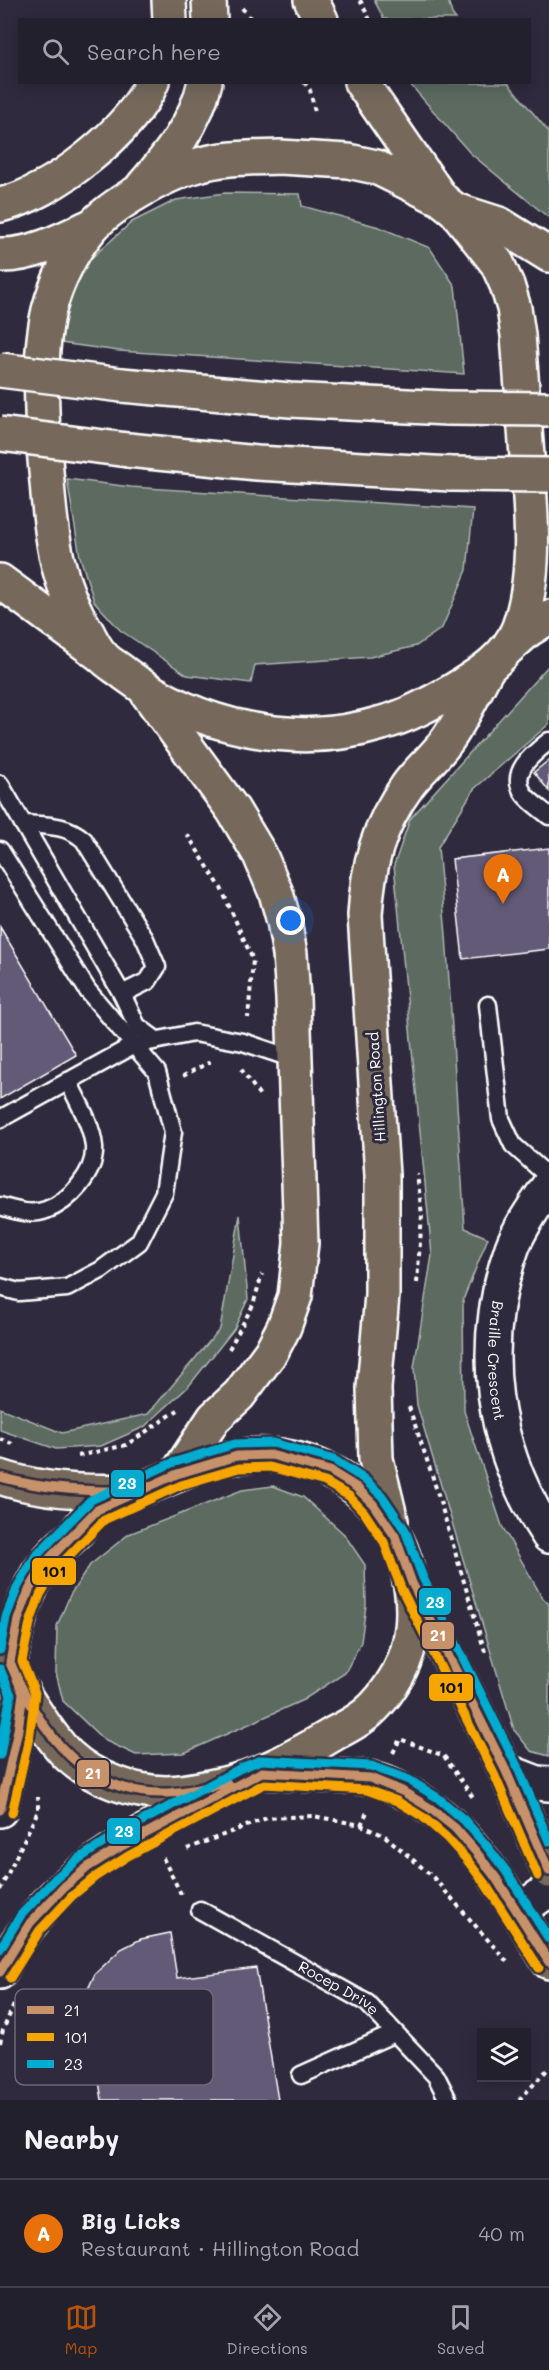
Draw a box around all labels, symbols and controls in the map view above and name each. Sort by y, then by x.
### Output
search box [18,18,531,84]
icon: search [39,35,72,68]
text: Search here [87,37,221,66]
pin: A [484,854,522,904]
your location [276,906,305,935]
street label: Hillington Road [362,1031,390,1143]
street label: Braille Crescent [484,1299,510,1422]
line badge: 23 [110,1469,145,1498]
text: 23 [118,1472,137,1493]
line badge: 101 [31,1557,77,1586]
text: 101 [42,1560,66,1581]
line badge: 23 [418,1587,452,1616]
text: 23 [426,1591,445,1612]
line badge: 21 [421,1621,455,1650]
text: 21 [430,1624,446,1645]
line badge: 101 [428,1673,474,1702]
text: 101 [439,1676,463,1697]
line badge: 21 [76,1759,110,1788]
text: 21 [85,1762,101,1783]
line badge: 23 [106,1817,141,1845]
text: 23 [115,1820,134,1841]
street label: Rocep Drive [295,1956,384,2019]
legend [15,1989,213,2085]
text: 21 [64,1999,80,2020]
text: 101 [64,2026,88,2047]
map controls [477,2028,531,2082]
button: layers [477,2028,531,2082]
text: 23 [64,2053,82,2074]
text: Nearby [24,2122,119,2156]
text: Big Licks [81,2206,181,2235]
text: A [37,2220,50,2246]
text: 40 m [479,2220,525,2246]
text: Restaurant · Hillington Road [81,2235,359,2261]
tab: Map [65,2301,98,2358]
tab: Directions [227,2301,308,2358]
tab: Saved [437,2301,484,2358]

